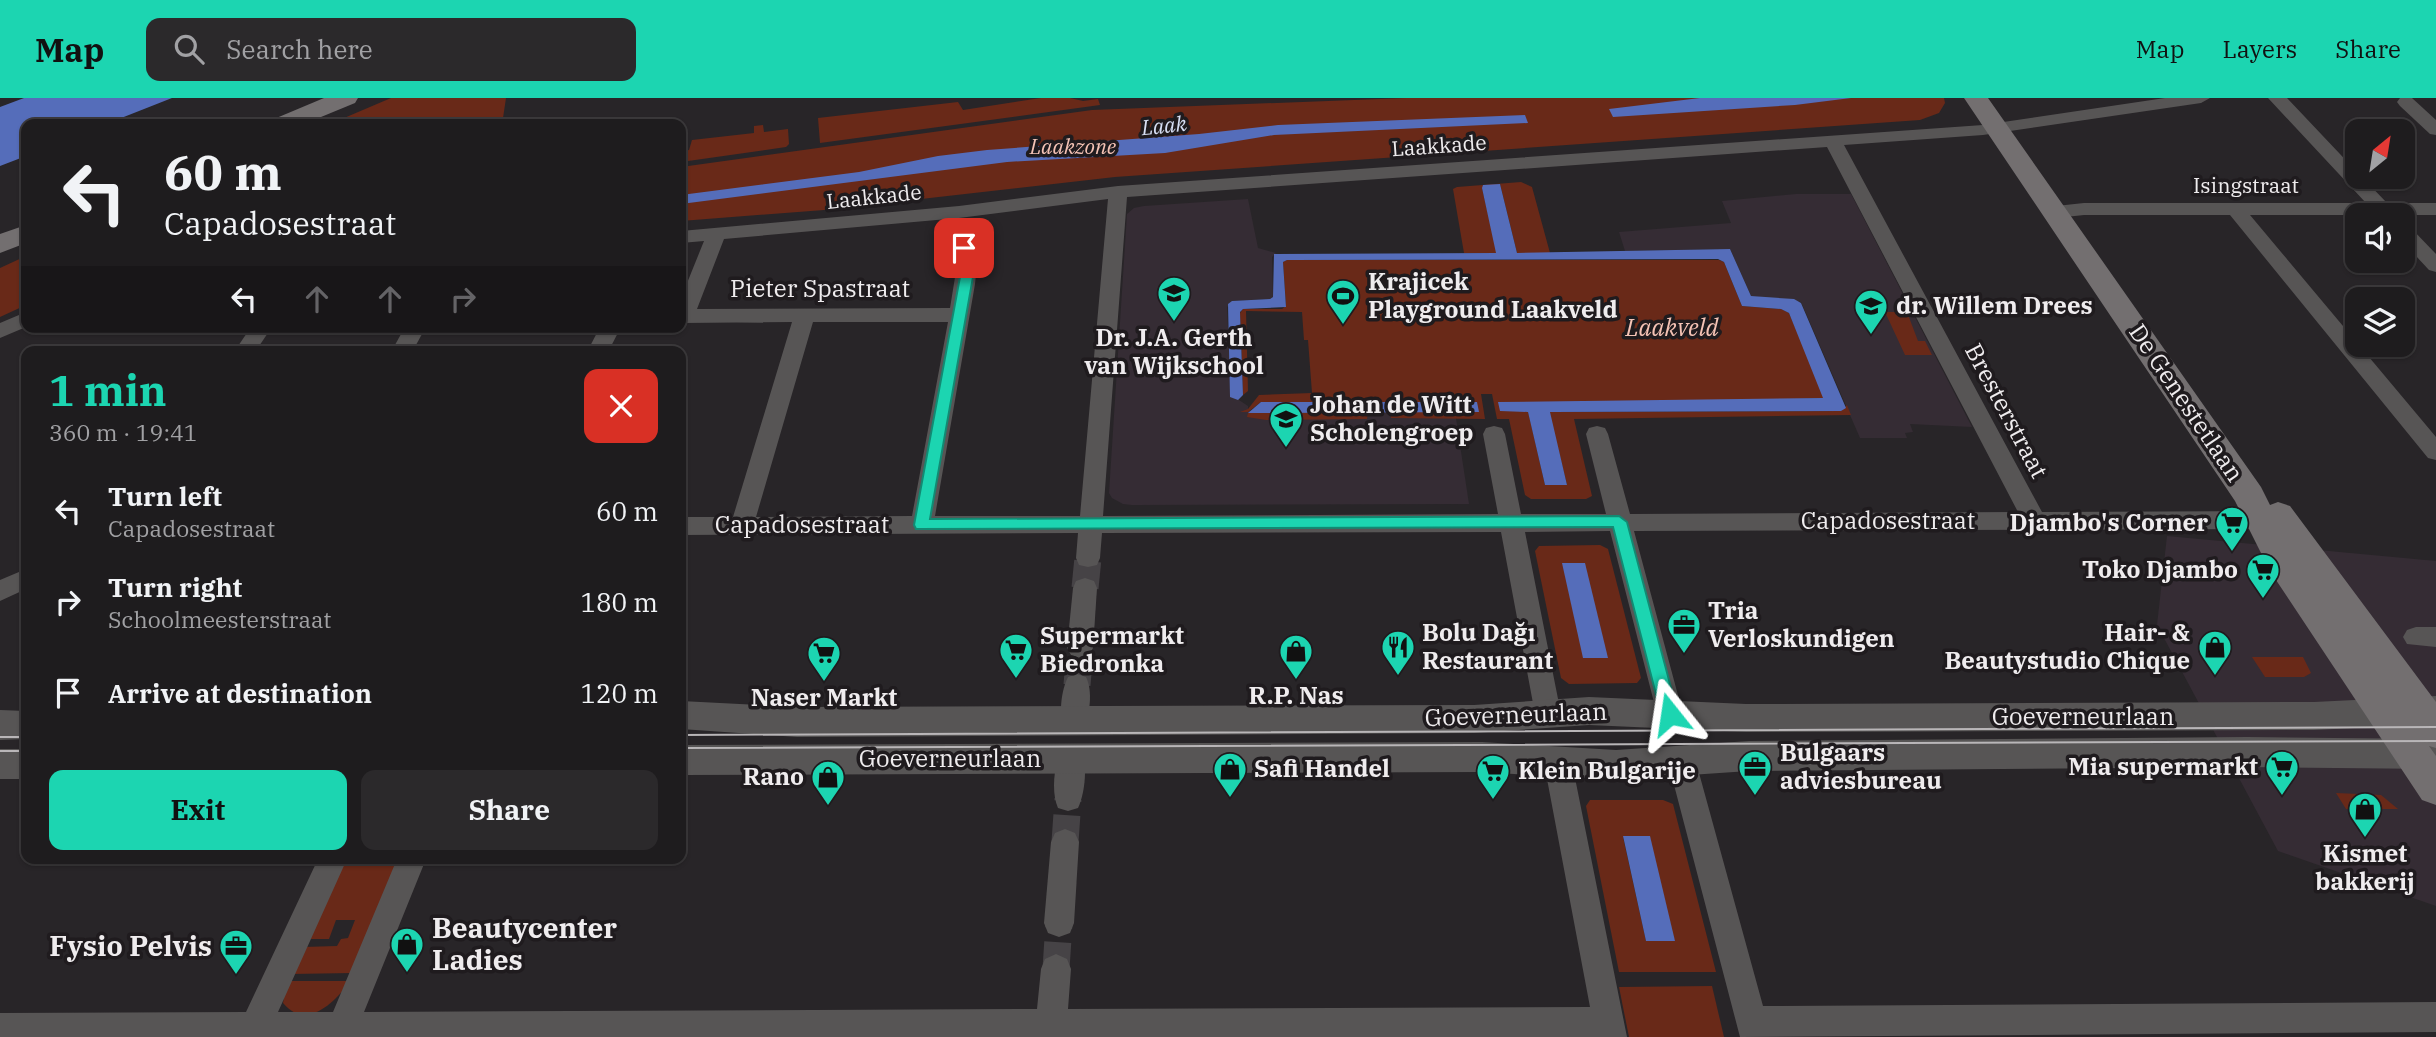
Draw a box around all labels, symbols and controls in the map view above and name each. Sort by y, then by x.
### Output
search box [146,18,636,81]
text: Map [35,28,104,71]
icon: search [170,30,208,68]
text: Search here [226,32,373,66]
text: Map [2136,33,2184,65]
text: Layers [2222,33,2297,65]
text: Share [2335,33,2401,65]
water label: Laak [1139,109,1189,141]
north arrow [2345,119,2415,189]
map controls [2345,119,2415,357]
street label: Laakkade [1390,128,1488,162]
park label: Laakzone [1029,132,1117,160]
text: 60 m [164,140,282,203]
icon: left [49,147,140,238]
street label: Isingstraat [2193,171,2299,199]
street label: Laakkade [825,177,923,215]
text: Capadosestraat [164,202,396,244]
button: sound [2345,203,2415,273]
pin [934,218,994,278]
icon: arrive [945,229,983,267]
place label: Krajicek Playground Laakveld [1368,265,1618,325]
street label: Pieter Spastraat [730,272,910,304]
school or university icon: Dr. J.A. Gerth van Wijkschool [1155,274,1193,323]
sports icon: Krajicek Playground Laakveld [1324,277,1362,326]
icon: left [225,280,263,318]
icon: ahead [298,280,336,318]
icon: ahead [371,280,409,318]
icon: right [444,280,482,318]
school or university icon: dr. Willem Drees [1852,287,1890,336]
button: layers [2345,287,2415,357]
place label: dr. Willem Drees [1896,289,2093,321]
park label: Laakveld [1625,311,1719,343]
street label: De Genestetlaan [2122,317,2251,488]
place label: Dr. J.A. Gerth van Wijkschool [1084,321,1264,381]
street label: Bresterstraat [1958,338,2056,483]
text: 1 min [49,363,167,418]
button: close [584,369,658,443]
place label: Johan de Witt Scholengroep [1310,388,1474,448]
school or university icon: Johan de Witt Scholengroep [1267,400,1305,449]
text: 360 m · 19:41 [49,417,198,447]
text: Turn left [108,479,222,513]
icon: left [49,492,87,530]
text: 60 m [596,494,658,528]
street label: Capadosestraat [1801,504,1975,536]
supermarket icon: Djambo's Corner [2213,504,2251,553]
place label: Djambo's Corner [2010,506,2208,538]
street label: Capadosestraat [715,508,889,540]
text: Capadosestraat [108,513,275,543]
supermarket icon: Toko Djambo [2244,551,2282,600]
place label: Toko Djambo [2082,553,2238,585]
text: Turn right [108,570,242,604]
icon: right [49,583,87,621]
text: 180 m [580,585,658,619]
place label: Tria Verloskundigen [1708,594,1895,654]
text: Schoolmeesterstraat [108,604,331,634]
office icon: Tria Verloskundigen [1665,606,1703,655]
place label: Bolu Dağı Restaurant [1422,616,1553,676]
place label: Hair- & Beautystudio Chique [1944,616,2190,676]
place label: Supermarkt Biedronka [1040,619,1184,679]
restaurant icon: Bolu Dağı Restaurant [1379,628,1417,677]
shop icon: Hair- & Beautystudio Chique [2196,628,2234,677]
supermarket icon: Supermarkt Biedronka [997,631,1035,680]
shop icon: R.P. Nas [1277,632,1315,681]
supermarket icon: Naser Markt [805,634,843,683]
icon: arrive [49,674,87,712]
text: Arrive at destination [108,676,372,710]
text: 120 m [580,676,658,710]
position arrow [1633,677,1707,751]
place label: R.P. Nas [1248,679,1344,711]
place label: Naser Markt [751,681,897,713]
street label: Goeverneurlaan [1424,695,1608,733]
street label: Goeverneurlaan [1992,700,2174,732]
place label: Bulgaars adviesbureau [1780,736,1942,796]
street label: Goeverneurlaan [859,742,1041,774]
office icon: Bulgaars adviesbureau [1736,748,1774,797]
supermarket icon: Mia supermarkt [2263,748,2301,797]
shop icon: Safi Handel [1211,750,1249,799]
place label: Mia supermarkt [2068,750,2258,782]
place label: Safi Handel [1254,752,1390,784]
supermarket icon: Klein Bulgarije [1474,752,1512,801]
place label: Klein Bulgarije [1518,754,1696,786]
shop icon: Rano [809,758,847,807]
place label: Rano [743,760,804,792]
button: Exit [49,770,347,850]
button: Share [361,770,658,850]
shop icon: Kismet bakkerij [2346,790,2384,839]
place label: Kismet bakkerij [2315,837,2415,897]
place label: Beautycenter Ladies [432,909,617,978]
shop icon: Beautycenter Ladies [388,925,426,974]
place label: Fysio Pelvis [49,927,212,964]
office icon: Fysio Pelvis [217,927,255,976]

